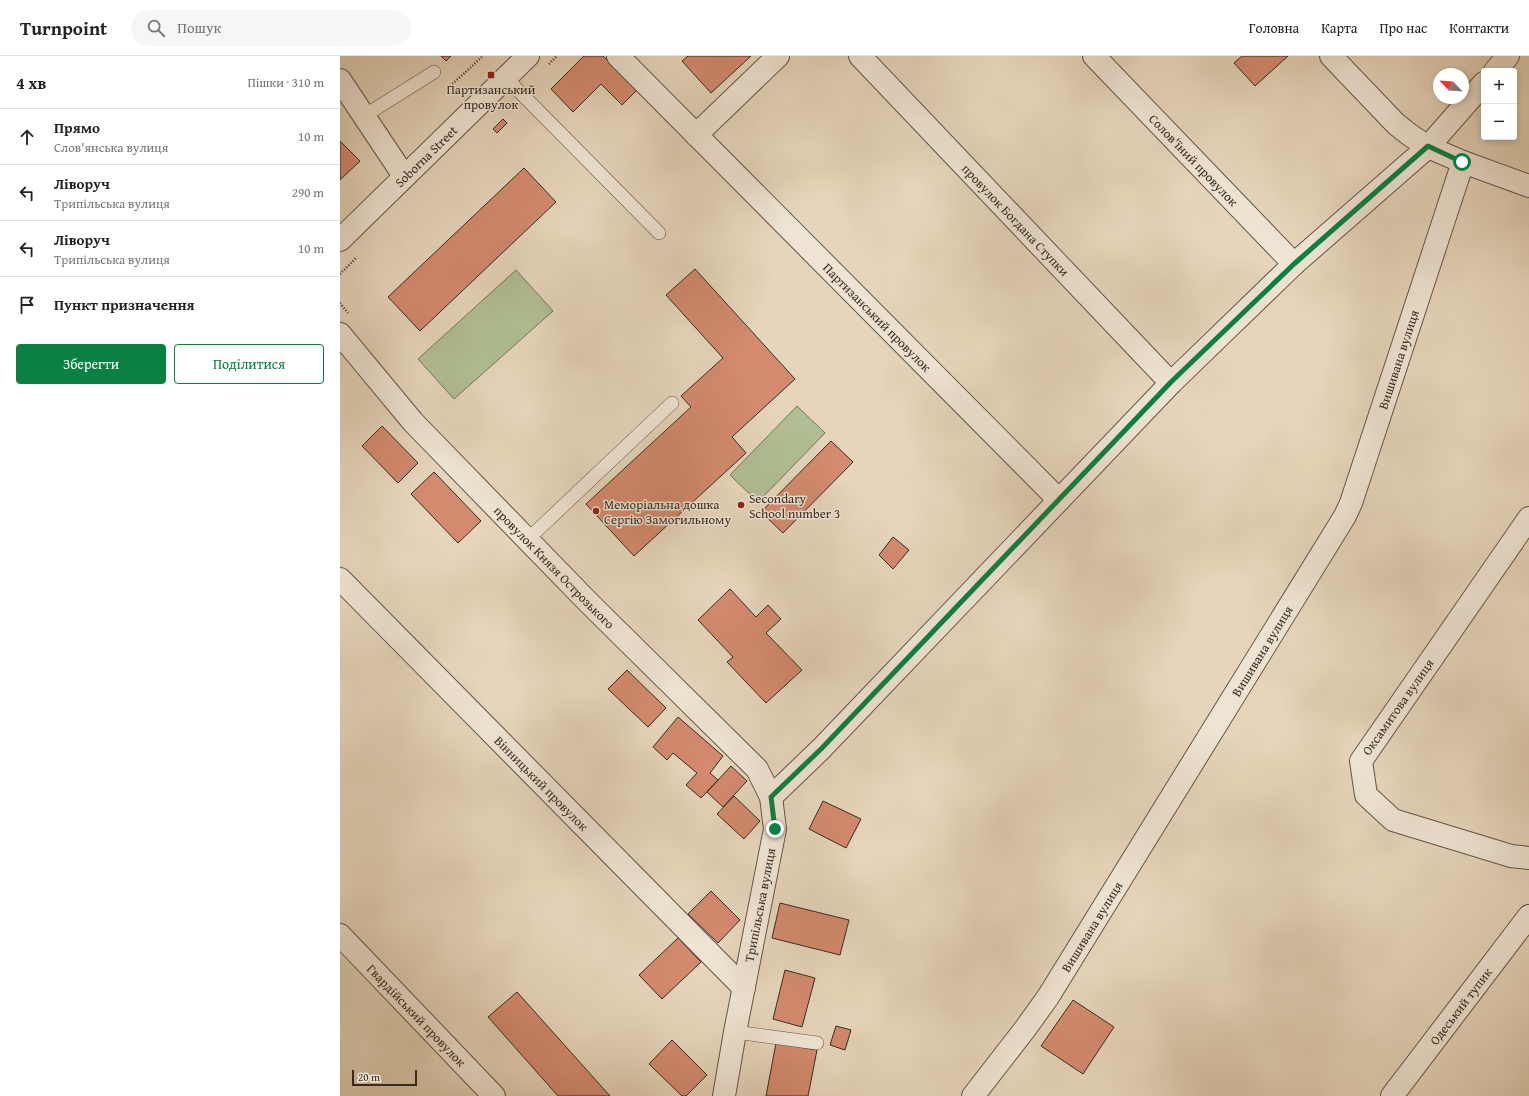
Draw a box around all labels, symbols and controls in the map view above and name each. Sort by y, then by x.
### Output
search box [131,10,411,46]
text: Turnpoint [20,14,107,42]
icon: search [145,17,167,39]
text: Пошук [177,17,221,38]
text: Головна [1249,18,1299,38]
text: Карта [1321,18,1357,38]
text: Про нас [1379,18,1427,38]
text: Контакти [1449,18,1509,38]
north arrow [1433,68,1469,104]
map controls [1481,68,1517,140]
button: + [1481,68,1517,104]
text: 4 хв [16,70,46,95]
marker: Партизанський провулок [486,70,496,80]
text: Пішки · 310 m [247,73,324,92]
place label: Партизанський провулок [446,80,536,114]
button: − [1481,104,1517,140]
street label: Солов'їний провулок [1145,109,1243,210]
text: Прямо [54,117,100,138]
street label: Soborna Street [390,121,462,191]
icon: ahead [16,126,38,148]
text: 10 m [298,127,324,146]
text: Слов'янська вулиця [54,138,168,157]
route start [1453,153,1471,171]
street label: провулок Богдана Ступки [958,159,1074,280]
text: Ліворуч [54,173,110,194]
icon: left [16,182,38,204]
text: 290 m [292,183,324,202]
text: Трипільська вулиця [54,194,170,213]
text: Ліворуч [54,229,110,250]
icon: left [16,238,38,260]
text: 10 m [298,239,324,258]
text: Трипільська вулиця [54,250,170,269]
street label: Партизанський провулок [819,258,936,376]
icon: arrive [16,294,38,316]
text: Пункт призначення [54,294,195,315]
street label: Вишивана вулиця [1373,307,1424,412]
button: Зберегти [16,344,166,384]
button: Поділитися [174,344,324,384]
place label: Secondary School number 3 [749,489,840,523]
place label: Меморіальна дошка Сергію Замогильному [604,495,731,529]
marker: Secondary School number 3 [736,500,746,510]
street label: провулок Князя Острозького [490,501,619,633]
marker: Меморіальна дошка Сергію Замогильному [591,506,601,516]
street label: Вишивана вулиця [1226,601,1297,700]
street label: Оксамитова вулиця [1358,655,1439,759]
street label: Вінницький провулок [490,731,593,835]
route end [766,820,784,838]
street label: Трипільська вулиця [740,846,780,964]
street label: Вишивана вулиця [1056,877,1127,976]
street label: Гвардійський провулок [363,960,471,1071]
street label: Одеський тупик [1425,963,1496,1049]
scale bar [352,1068,417,1087]
text: 20 m [358,1069,380,1085]

